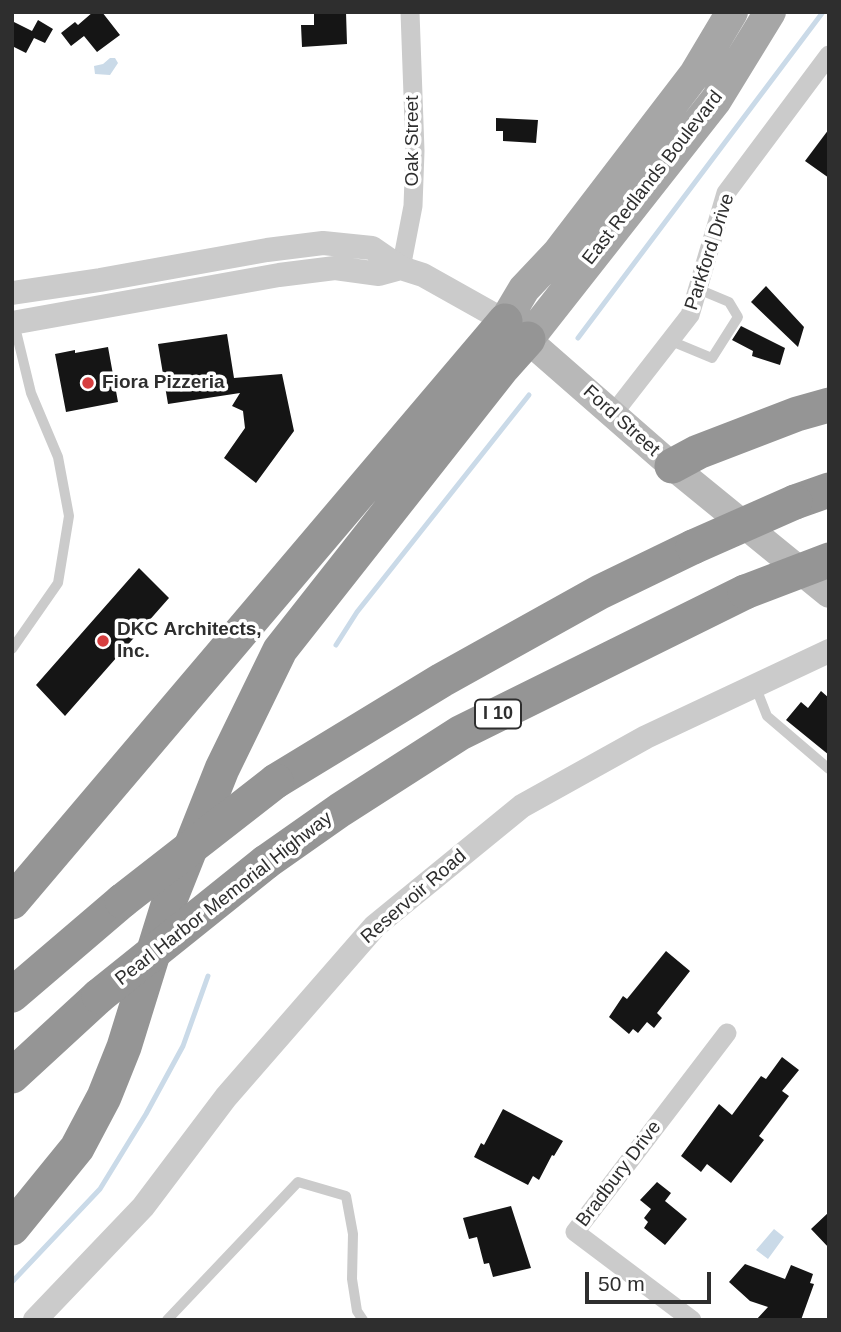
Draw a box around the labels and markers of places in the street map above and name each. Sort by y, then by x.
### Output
place label: Fiora Pizzeria [102,372,224,394]
marker: Fiora Pizzeria [80,375,96,391]
place label: DKC Architects, Inc. [117,619,262,663]
marker: DKC Architects, Inc. [95,633,111,649]

